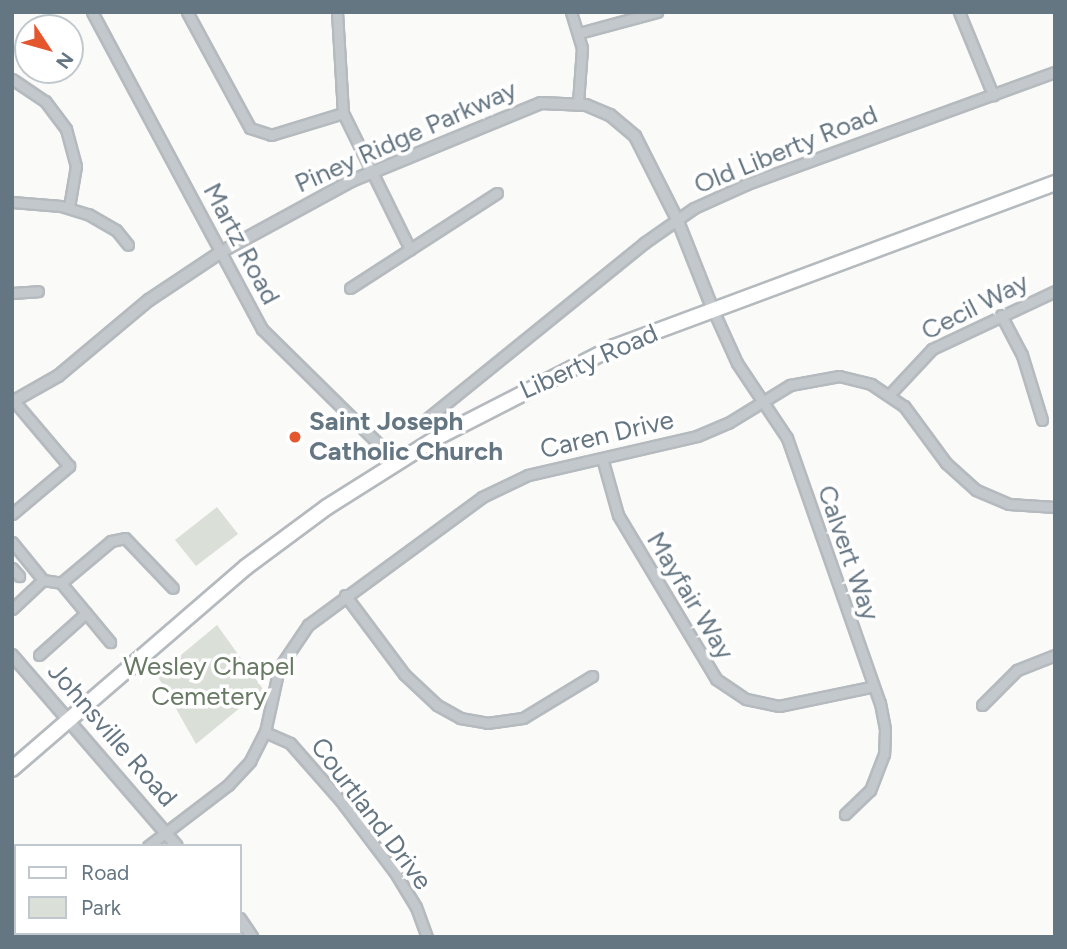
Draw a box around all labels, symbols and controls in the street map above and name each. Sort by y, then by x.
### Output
north arrow [14,14,84,84]
text: N [51,48,78,73]
street label: Piney Ridge Parkway [290,74,522,200]
street label: Old Liberty Road [690,99,882,201]
street label: Martz Road [196,178,286,310]
street label: Cecil Way [916,267,1034,347]
street label: Liberty Road [515,318,663,406]
street label: Caren Drive [537,404,677,466]
place label: Saint Joseph Catholic Church [309,406,503,467]
marker: Saint Joseph Catholic Church [287,429,303,445]
street label: Calvert Way [810,481,886,625]
street label: Mayfair Way [640,527,740,665]
park label: Wesley Chapel Cemetery [123,651,295,712]
street label: Johnsville Road [41,656,183,814]
street label: Courtland Drive [304,732,438,896]
legend [14,844,242,935]
text: Road [81,860,129,885]
text: Park [81,895,121,920]

